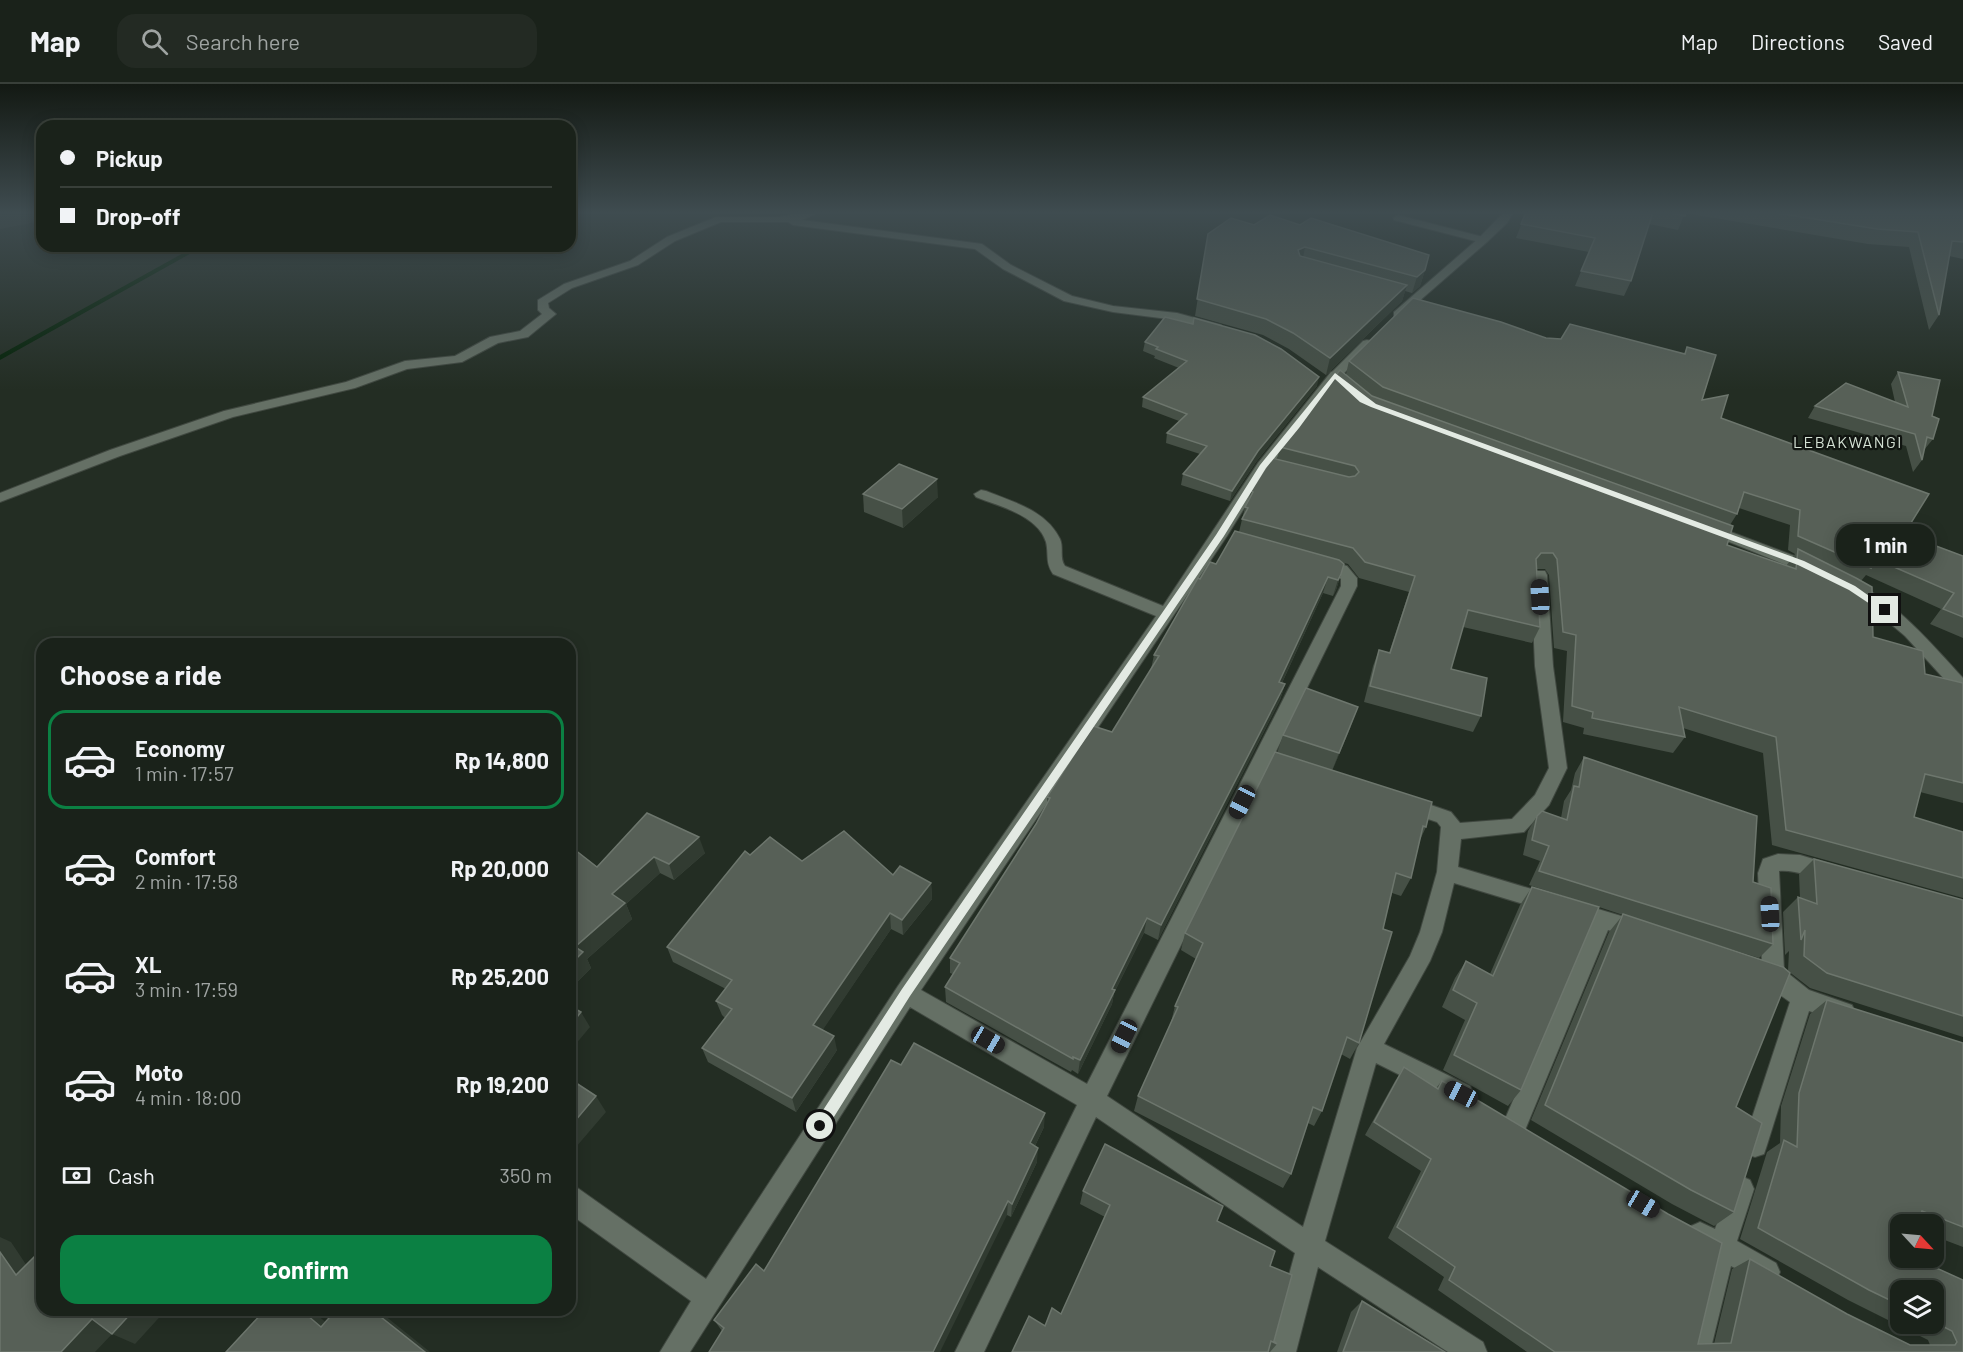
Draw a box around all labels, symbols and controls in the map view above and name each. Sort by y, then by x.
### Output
search box [117,14,537,68]
text: Map [30,24,81,58]
icon: search [138,25,171,58]
text: Search here [186,28,300,54]
text: Map [1681,29,1718,54]
text: Directions [1751,29,1845,54]
text: Saved [1878,29,1933,54]
text: Pickup [96,145,163,171]
text: Drop-off [96,203,180,229]
district label: LEBAKWANGI [1793,432,1903,451]
callout: 1 min [1836,523,1934,565]
text: 1 min [1864,533,1907,557]
car [1530,579,1550,615]
route end [1871,596,1898,623]
text: Choose a ride [60,658,222,690]
icon: car [63,733,117,787]
text: Economy [135,735,225,761]
text: Rp 14,800 [455,747,549,773]
text: 1 min · 17:57 [135,761,234,785]
car [1226,782,1258,822]
icon: car [63,841,117,895]
text: Comfort [135,843,216,869]
text: Rp 20,000 [451,855,549,881]
text: 2 min · 17:58 [135,869,238,893]
car [1760,896,1780,932]
icon: car [63,949,117,1003]
text: XL [135,951,161,977]
text: Rp 25,200 [451,963,549,989]
text: 3 min · 17:59 [135,977,238,1001]
car [1108,1016,1140,1056]
car [968,1023,1008,1057]
icon: car [63,1057,117,1111]
text: Moto [135,1059,183,1085]
text: Rp 19,200 [456,1071,549,1097]
car [1441,1078,1481,1110]
text: 4 min · 18:00 [135,1085,241,1109]
route start [806,1112,833,1139]
icon: cash [60,1159,93,1192]
text: Cash [108,1162,155,1188]
text: 350 m [500,1163,552,1187]
car [1623,1187,1663,1221]
north arrow [1890,1214,1944,1268]
map controls [1890,1214,1944,1334]
button: Confirm [60,1235,552,1304]
button: layers [1890,1280,1944,1334]

